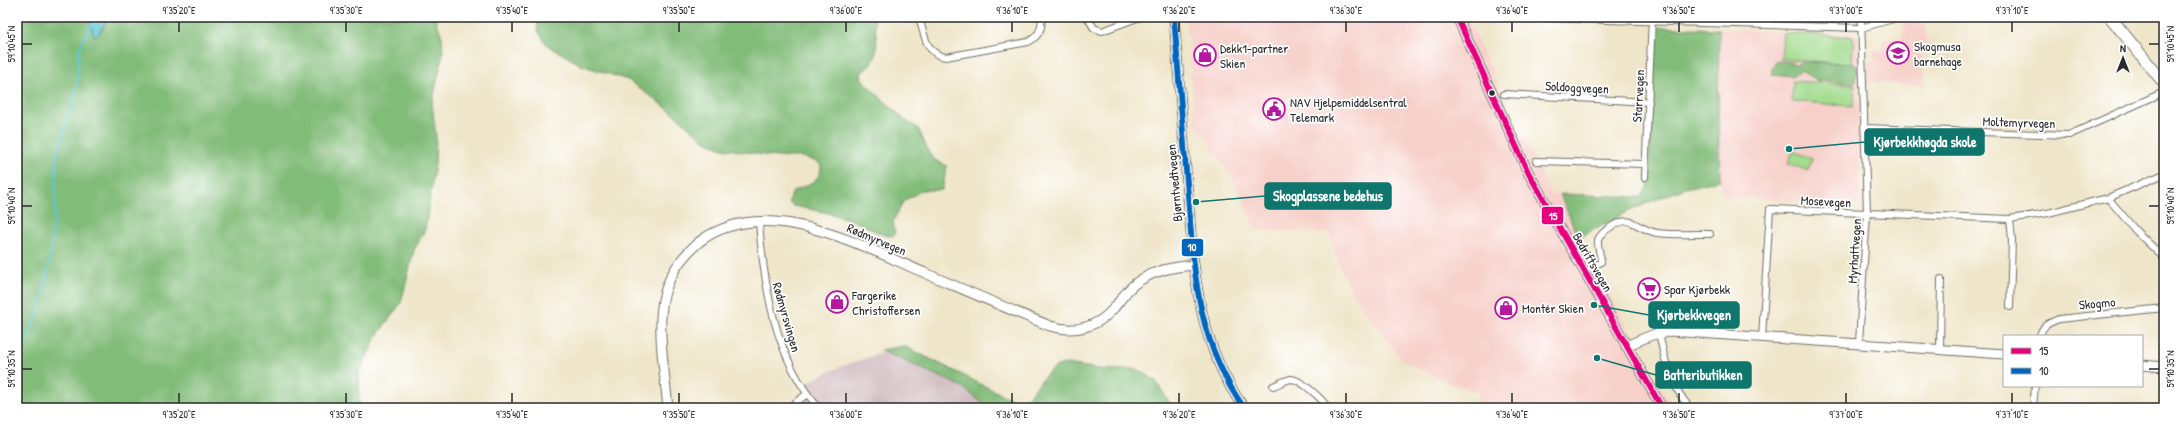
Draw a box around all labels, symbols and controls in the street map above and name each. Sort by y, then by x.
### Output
text: 9°35'20"E [163,4,196,17]
text: 9°35'30"E [330,4,363,17]
text: 9°35'40"E [496,4,529,17]
text: 9°35'50"E [663,4,696,17]
text: 9°36'00"E [830,4,863,17]
text: 9°36'10"E [996,4,1028,17]
text: 9°36'20"E [1163,4,1196,17]
text: 9°36'30"E [1330,4,1363,17]
text: 9°36'40"E [1496,4,1528,17]
text: 9°36'50"E [1663,4,1696,17]
text: 9°37'00"E [1829,4,1863,17]
text: 9°37'10"E [1996,4,2029,17]
text: 59°10'45"N [5,26,18,62]
text: 59°10'45"N [2164,26,2177,62]
place label: Skogmusa barnehage [1914,37,1962,70]
north arrow [2103,38,2143,78]
place label: Dekk1-partner Skien [1220,39,1288,72]
school or university icon: Skogmusa barnehage [1885,40,1911,66]
text: N [2120,41,2126,55]
shop icon: Dekk1-partner Skien [1192,42,1218,68]
street label: Starrvegen [1628,69,1648,123]
street label: Soldoggvegen [1545,76,1609,98]
unlabelled marker [1487,88,1497,98]
place label: NAV Hjelpemiddelsentral Telemark [1290,93,1407,126]
public building icon: NAV Hjelpemiddelsentral Telemark [1261,96,1287,122]
street label: Moltemyrvegen [1982,112,2056,132]
callout: Kjørbekkhøgda skole [1865,129,1984,155]
text: Kjørbekkhøgda skole [1873,132,1977,153]
street label: Bjørntvedtvegen [1162,143,1186,222]
callout: Skogplassene bedehus [1265,183,1391,209]
text: Skogplassene bedehus [1273,186,1384,207]
text: 59°10'40"N [5,188,18,224]
text: 59°10'40"N [2164,188,2177,224]
street label: Mosevegen [1800,191,1852,211]
line badge: 15 [1541,206,1564,225]
text: 15 [1549,209,1558,223]
street label: Rødmyrvegen [844,218,910,260]
street label: Myrhattvegen [1843,218,1865,284]
street label: Bedriftsvegen [1569,229,1617,295]
line badge: 10 [1181,238,1204,257]
text: 10 [1188,240,1197,254]
supermarket icon: Spar Kjørbekk [1636,276,1662,302]
street label: Rødmyrsvingen [768,280,806,354]
place label: Spar Kjørbekk [1664,280,1731,298]
place label: Fargerike Christoffersen [851,286,920,319]
shop icon: Fargerike Christoffersen [824,289,850,315]
street label: Skogmo [2078,292,2116,314]
shop icon: Montér Skien [1493,295,1519,321]
place label: Montér Skien [1522,299,1584,317]
callout: Kjørbekkvegen [1649,302,1739,328]
text: Kjørbekkvegen [1657,305,1731,326]
legend [2003,335,2143,387]
text: 15 [2039,342,2048,359]
text: 59°10'35"N [5,350,18,388]
text: 59°10'35"N [2164,350,2177,388]
callout: Batteributikken [1656,362,1751,388]
text: 10 [2039,362,2049,379]
text: Batteributikken [1663,365,1743,384]
text: 9°35'20"E [163,408,196,421]
text: 9°35'30"E [330,408,363,421]
text: 9°35'40"E [496,408,529,421]
text: 9°35'50"E [663,408,696,421]
text: 9°36'00"E [830,408,863,421]
text: 9°36'10"E [996,408,1028,421]
text: 9°36'20"E [1163,408,1196,421]
text: 9°36'30"E [1330,408,1363,421]
text: 9°36'40"E [1496,408,1528,421]
text: 9°36'50"E [1663,408,1696,421]
text: 9°37'00"E [1829,408,1863,421]
text: 9°37'10"E [1996,408,2029,421]

